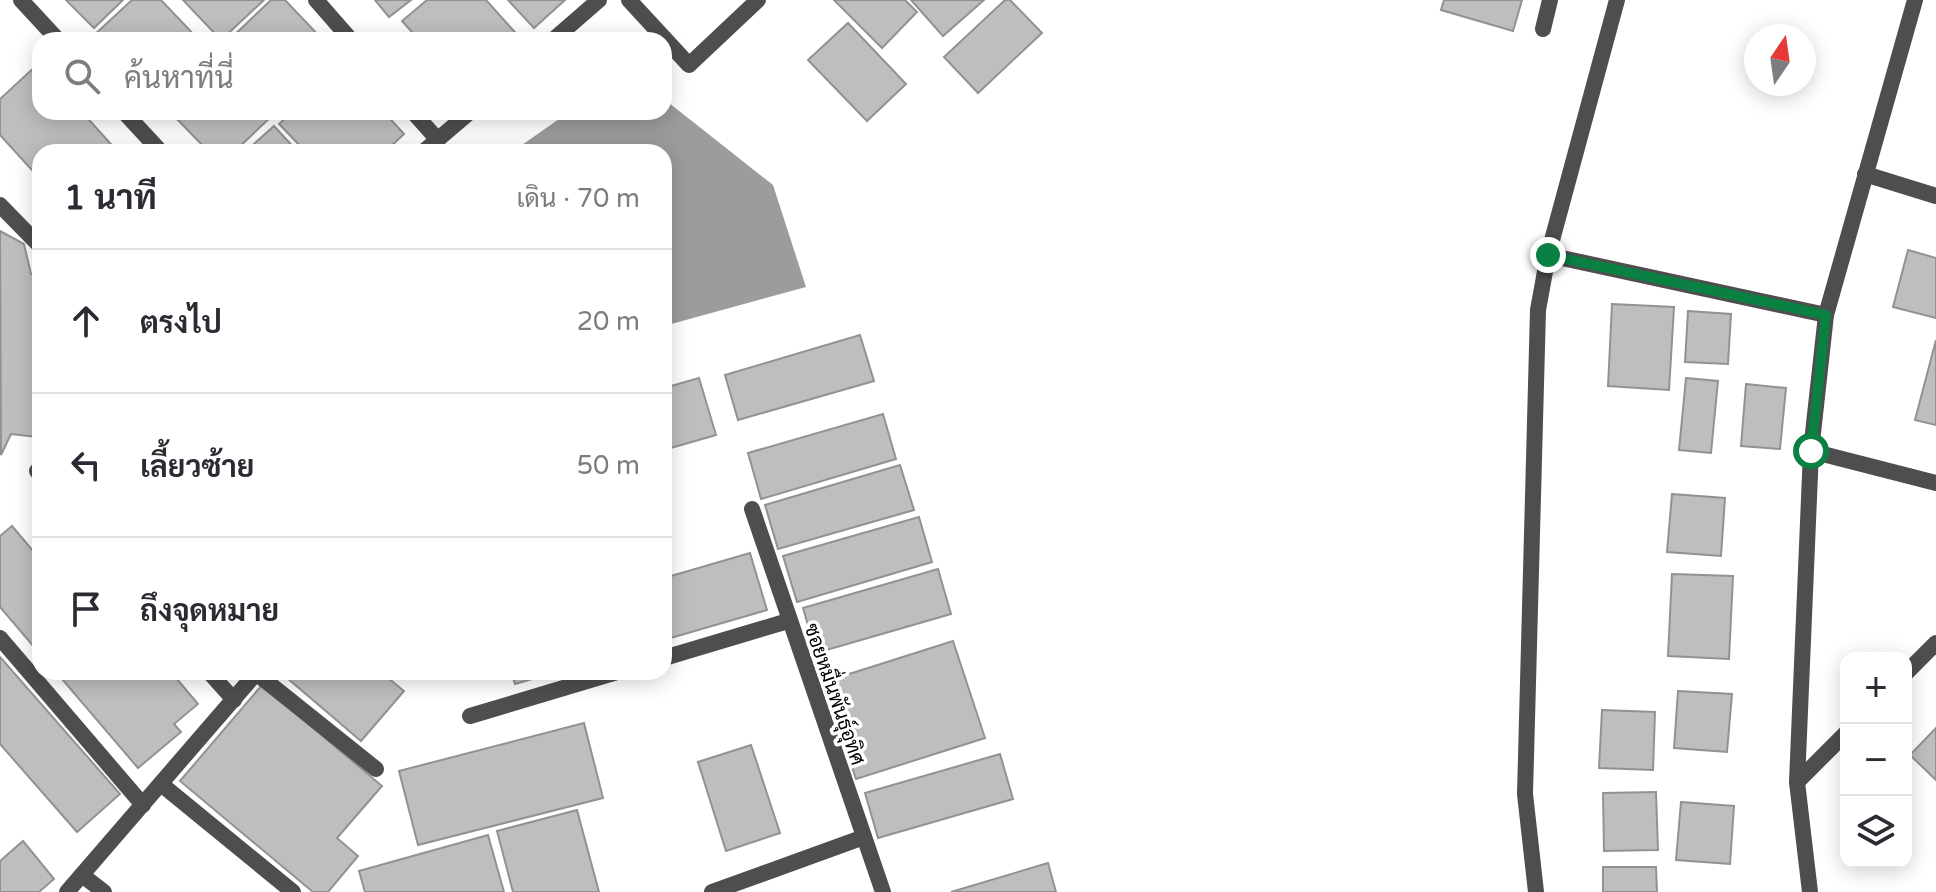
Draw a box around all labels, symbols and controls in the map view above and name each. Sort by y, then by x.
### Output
north arrow [1744,24,1816,96]
search box [32,32,672,120]
icon: search [60,54,104,98]
text: ค้นหาที่นี่ [124,60,234,97]
text: 1 นาที [64,178,157,219]
text: เดิน · 70 m [516,183,640,214]
route end [1530,237,1566,273]
icon: ahead [64,299,108,343]
text: ตรงไป [140,305,222,342]
text: 20 m [577,306,640,337]
route start [1793,433,1829,469]
icon: left [64,443,108,487]
text: เลี้ยวซ้าย [140,449,254,486]
text: 50 m [577,450,640,481]
icon: arrive [64,587,108,631]
text: ถึงจุดหมาย [140,593,279,630]
street label: ซอยหมื่นพันธุ์อุทิศ [798,618,875,769]
map controls [1840,652,1912,868]
button: + [1840,652,1912,724]
button: − [1840,724,1912,796]
button: layers [1840,796,1912,868]

